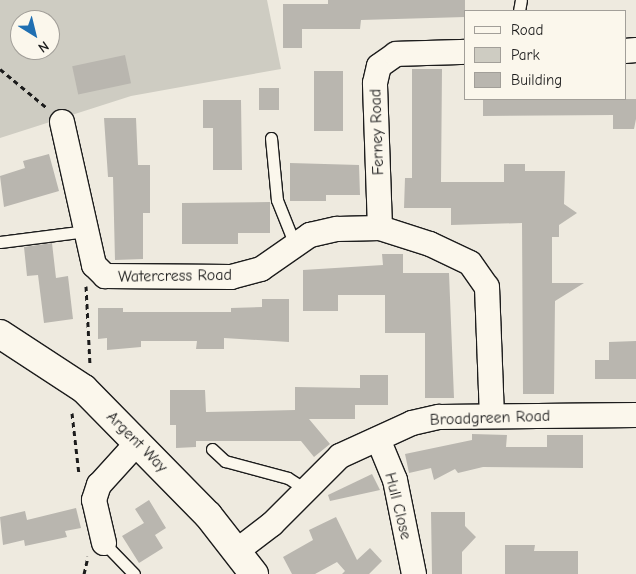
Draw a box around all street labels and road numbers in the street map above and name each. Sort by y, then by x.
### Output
street label: Ferney Road [366,88,388,176]
street label: Watercress Road [118,265,232,287]
street label: Broadgreen Road [429,406,551,430]
street label: Argent Way [102,407,172,477]
street label: Hull Close [380,470,416,542]

